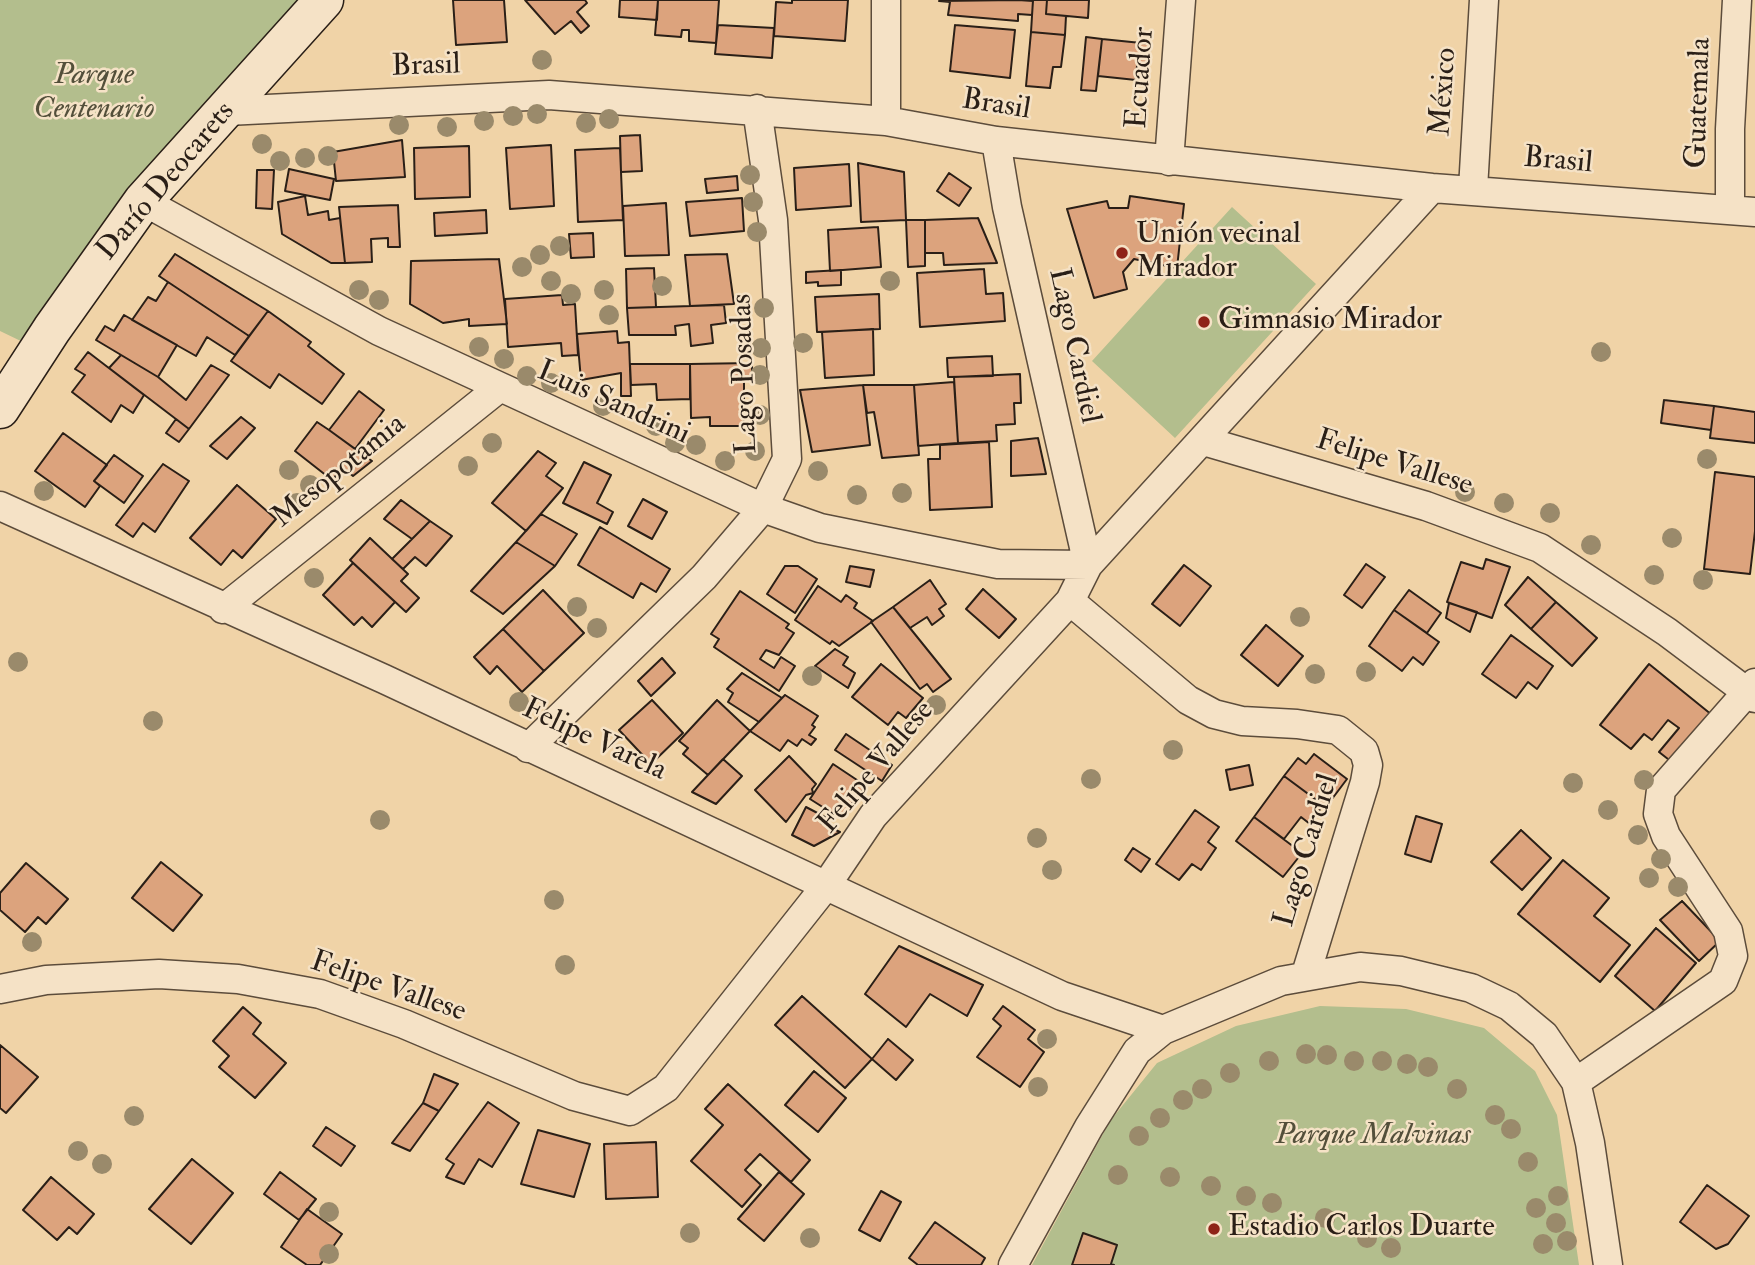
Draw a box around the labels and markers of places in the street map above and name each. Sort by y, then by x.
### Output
place label: Unión vecinal Mirador [1136,218,1301,288]
marker: Unión vecinal Mirador [1114,245,1130,261]
place label: Gimnasio Mirador [1218,304,1442,340]
marker: Gimnasio Mirador [1196,314,1212,330]
place label: Estadio Carlos Duarte [1228,1211,1495,1247]
marker: Estadio Carlos Duarte [1206,1221,1222,1237]

